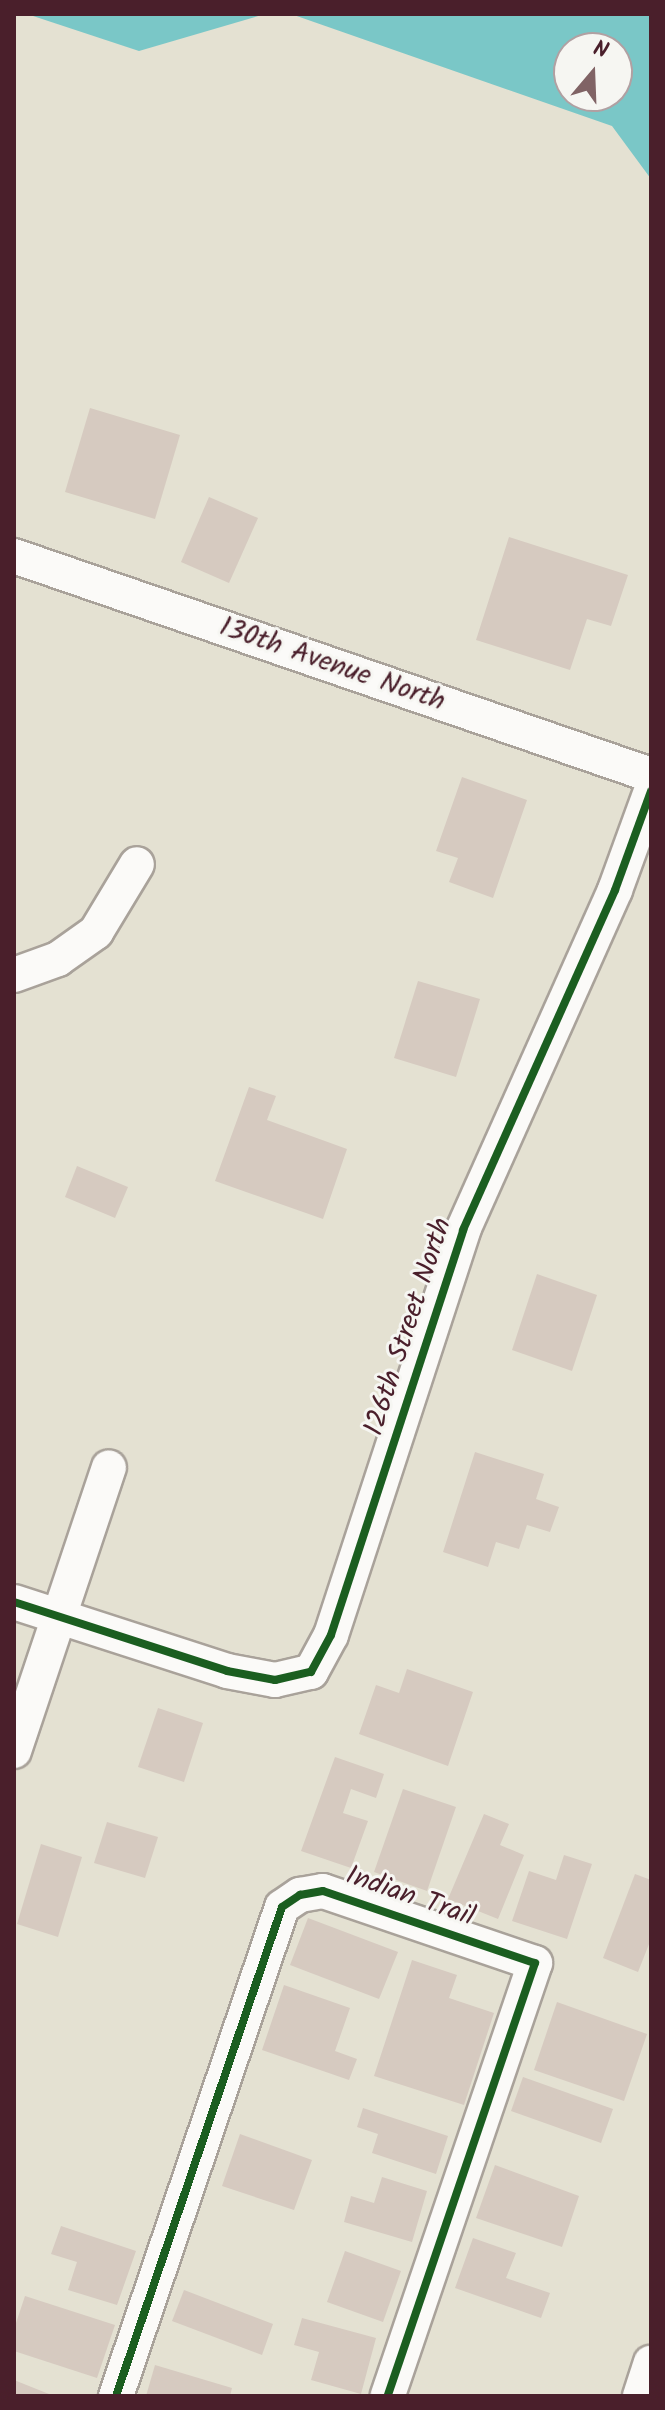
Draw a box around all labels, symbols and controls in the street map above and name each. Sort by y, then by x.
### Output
north arrow [553,32,633,112]
text: N [588,32,613,70]
street label: 130th Avenue North [215,611,449,719]
street label: 126th Street North [358,1214,460,1440]
street label: Indian Trail [341,1859,479,1935]

